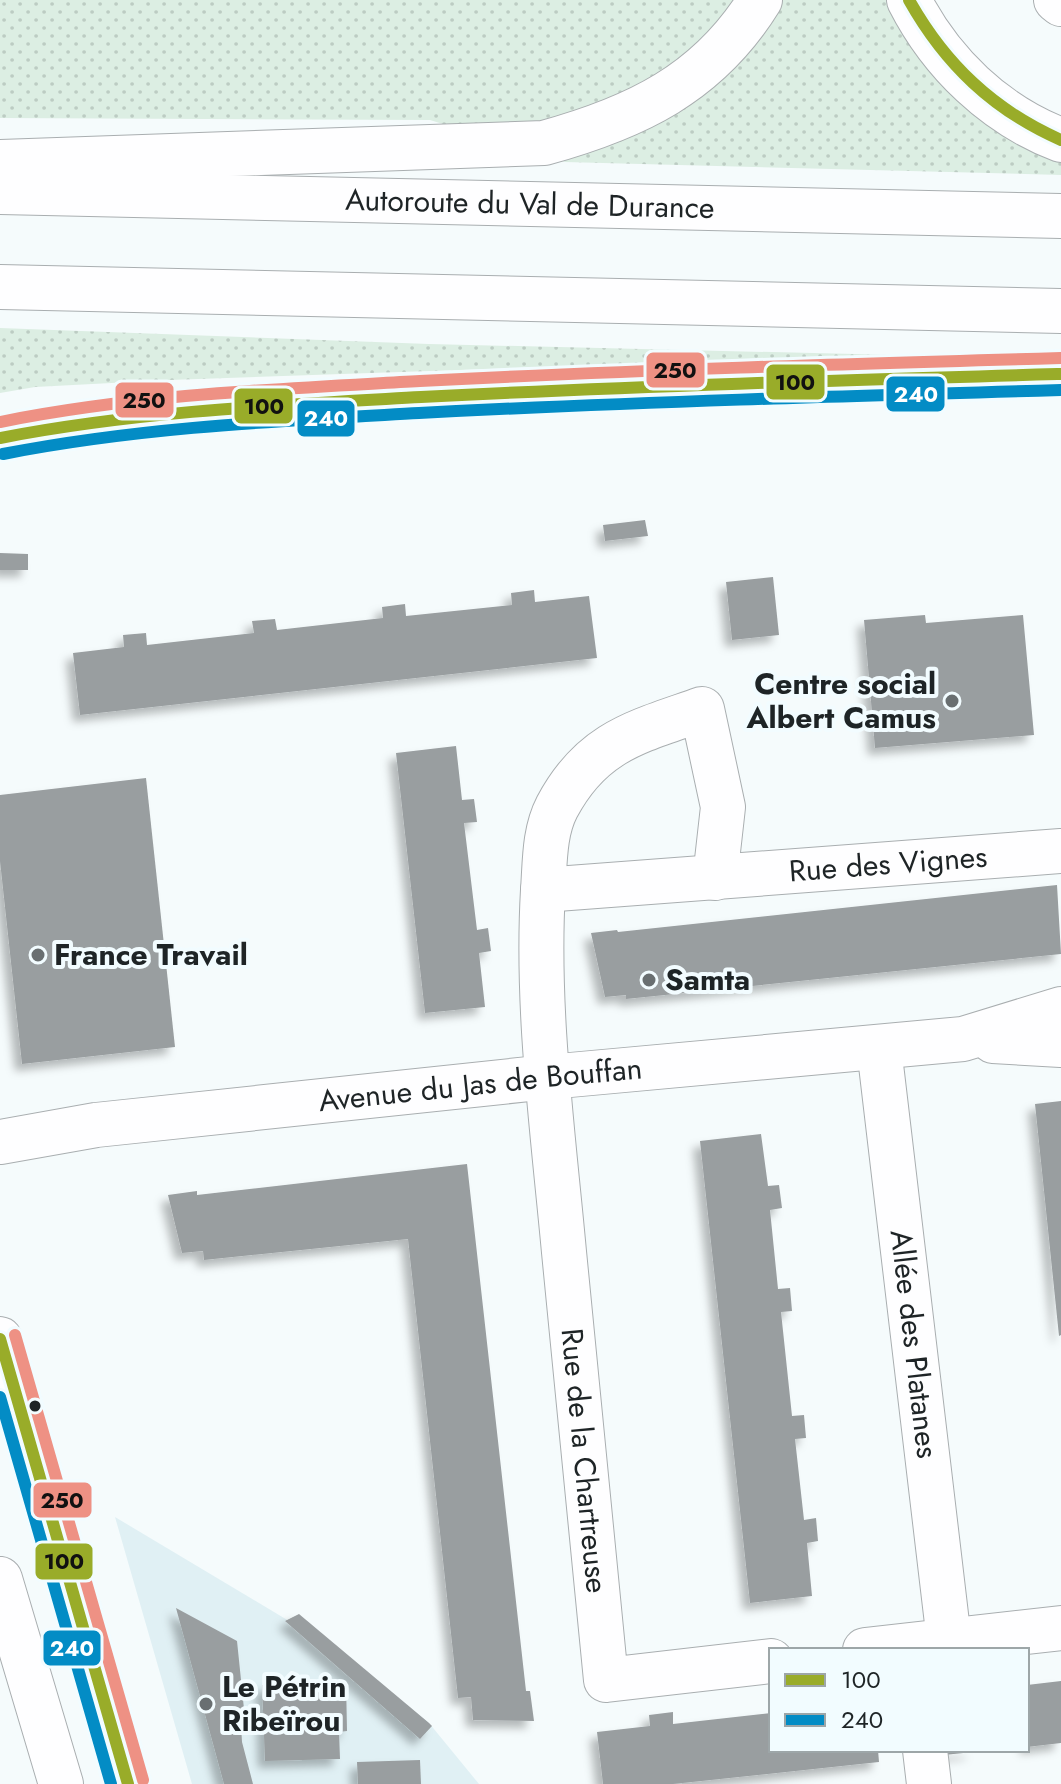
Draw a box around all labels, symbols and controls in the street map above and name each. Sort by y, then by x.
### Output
street label: Autoroute du Val de Durance [345,178,715,229]
line badge: 250 [645,351,706,389]
text: 250 [653,354,697,386]
line badge: 100 [765,363,826,401]
text: 100 [775,366,815,398]
line badge: 240 [885,375,946,413]
text: 240 [894,378,938,410]
line badge: 250 [114,381,175,419]
text: 250 [122,384,166,416]
line badge: 100 [233,387,294,425]
text: 100 [244,390,284,422]
line badge: 240 [296,399,356,438]
text: 240 [304,402,348,434]
place label: Centre social Albert Camus [746,662,936,739]
marker: Centre social Albert Camus [943,692,961,710]
street label: Rue des Vignes [787,835,989,892]
place label: France Travail [54,933,248,976]
marker: France Travail [29,946,47,964]
place label: Samta [665,958,750,1001]
marker: Samta [640,971,658,989]
street label: Avenue du Jas de Bouffan [316,1046,644,1122]
street label: Allée des Platanes [880,1227,949,1461]
street label: Rue de la Chartreuse [551,1326,619,1595]
unlabelled marker [27,1398,43,1414]
line badge: 250 [32,1481,93,1519]
text: 250 [40,1484,84,1516]
line badge: 100 [34,1542,94,1581]
text: 100 [44,1545,84,1577]
line badge: 240 [42,1629,102,1667]
text: 240 [50,1632,94,1664]
legend [769,1648,1029,1752]
text: 100 [841,1662,881,1697]
place label: Le Pétrin Ribeïrou [222,1665,346,1742]
marker: Le Pétrin Ribeïrou [197,1695,215,1713]
text: 240 [841,1702,883,1737]

